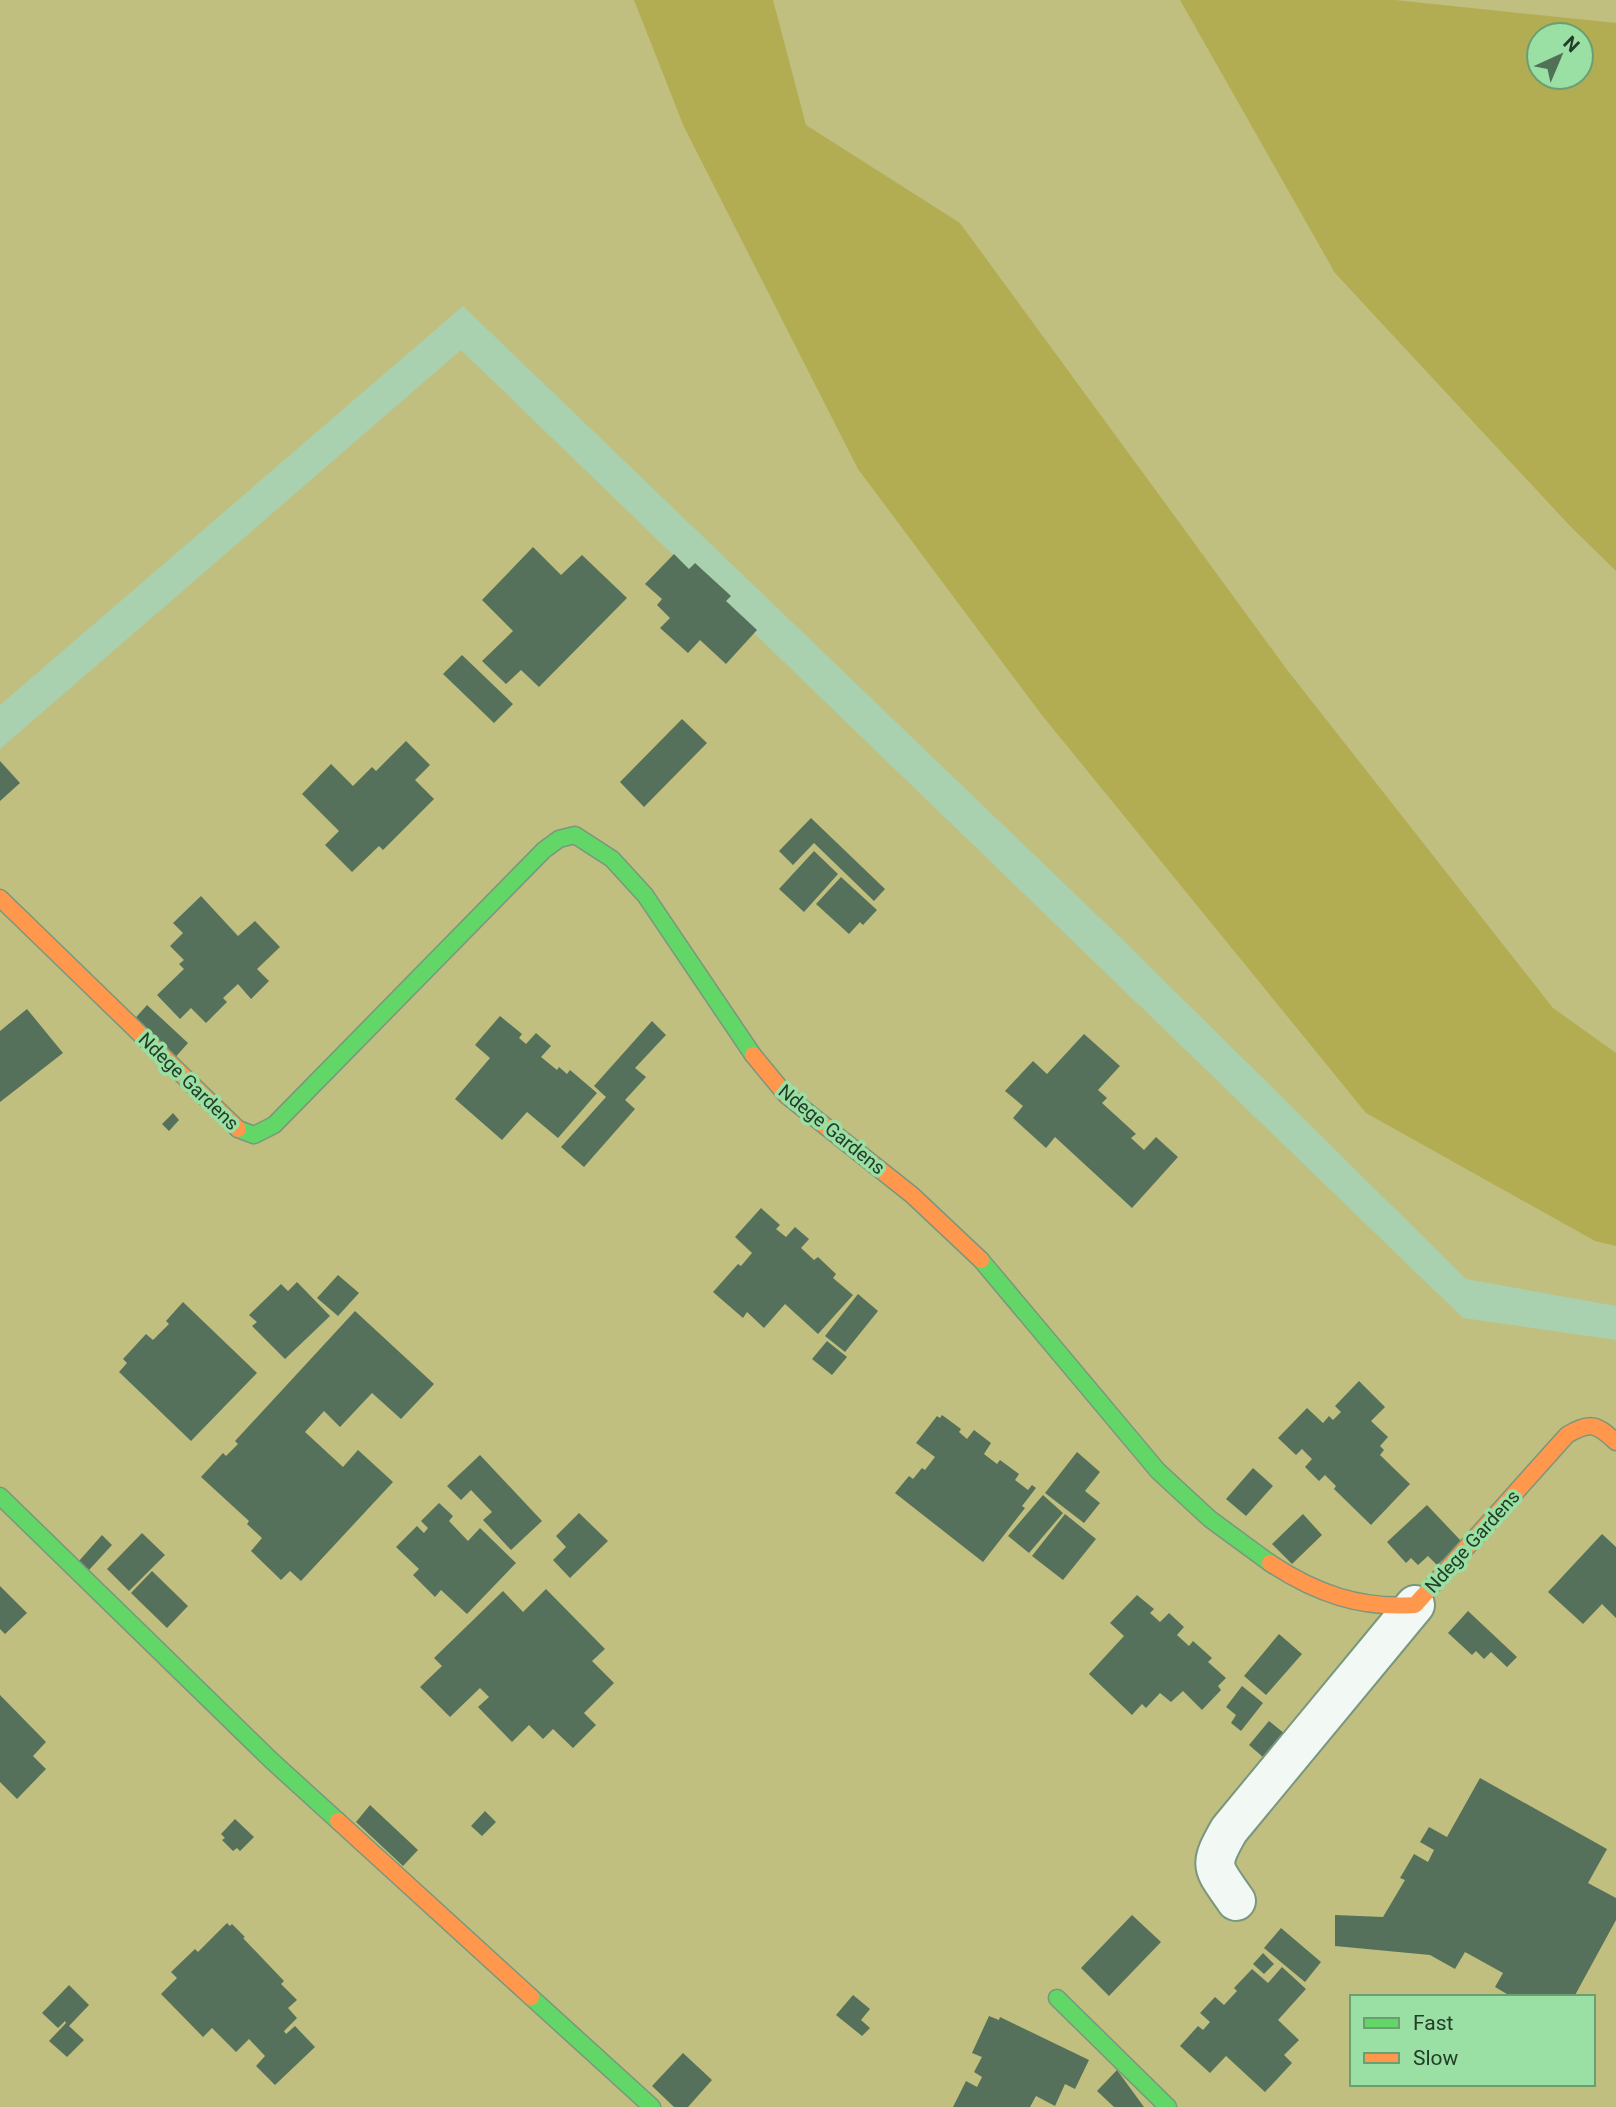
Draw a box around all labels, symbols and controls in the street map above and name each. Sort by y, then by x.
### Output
north arrow [1525,21,1595,91]
text: N [1559,31,1584,57]
street label: Ndege Gardens [134,1028,244,1135]
street label: Ndege Gardens [774,1079,890,1179]
street label: Ndege Gardens [1420,1485,1525,1597]
legend [1350,1995,1595,2086]
text: Fast [1413,2011,1454,2035]
text: Slow [1413,2046,1459,2070]

